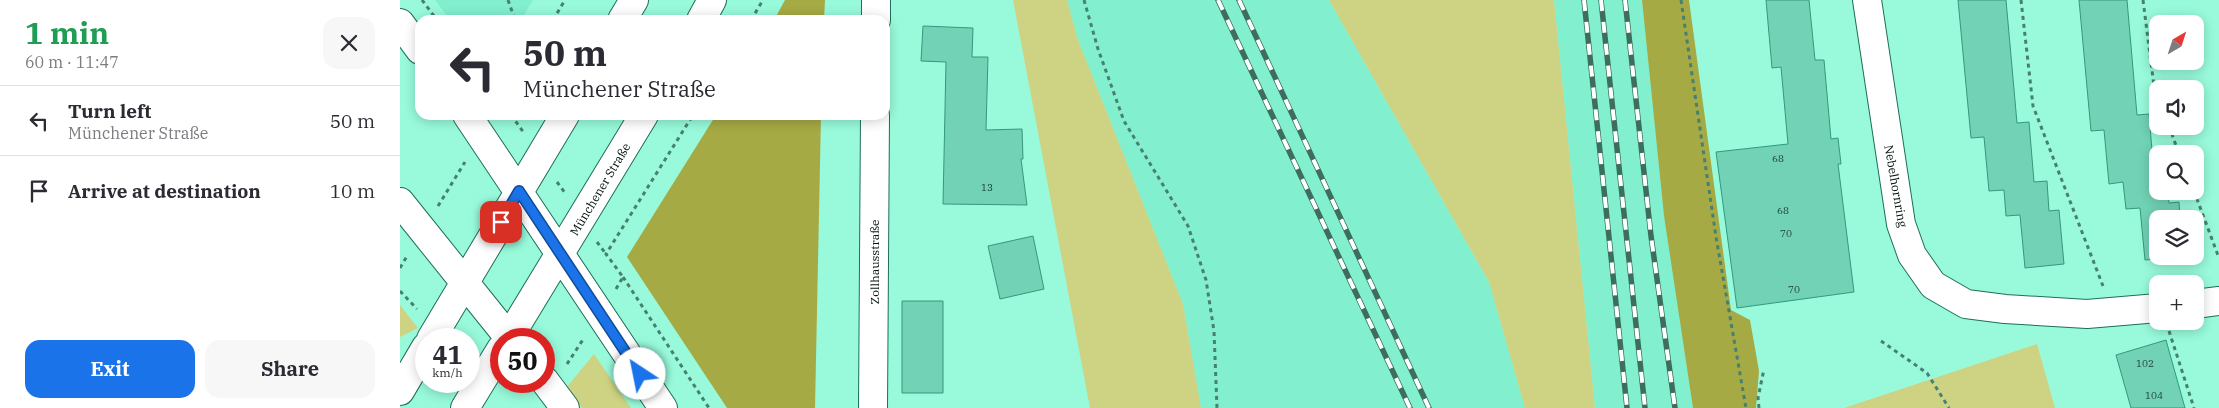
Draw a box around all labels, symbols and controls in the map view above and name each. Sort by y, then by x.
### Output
text: 1 min [25,13,109,52]
north arrow [2149,15,2204,70]
map controls [2149,15,2204,330]
button: close [323,17,375,69]
text: 50 m [523,30,607,76]
icon: left [440,35,505,100]
text: 60 m · 11:47 [25,52,119,72]
text: Münchener Straße [523,74,716,103]
button: sound [2149,80,2204,135]
text: Turn left [68,99,151,123]
icon: left [25,107,53,135]
text: 50 m [330,109,375,133]
text: Münchener Straße [68,123,208,143]
street label: Münchener Straße [566,140,634,238]
street label: Nebelhornring [1881,144,1911,229]
button: search [2149,145,2204,200]
house number: 68 [1772,152,1784,165]
icon: arrive [25,177,53,205]
text: Arrive at destination [68,179,261,203]
text: 10 m [330,179,375,203]
house number: 13 [981,181,993,194]
pin [480,201,522,243]
house number: 68 [1777,204,1789,217]
icon: arrive [487,208,515,236]
button: layers [2149,210,2204,265]
street label: Zollhausstraße [867,220,882,304]
house number: 70 [1780,227,1792,240]
button: + [2149,275,2204,330]
house number: 70 [1788,283,1800,296]
speed limit sign: 50 [490,328,555,393]
text: 41 [432,338,463,371]
button: Exit [25,340,195,398]
button: Share [205,340,375,398]
position arrow [613,347,665,399]
house number: 102 [2136,357,2154,370]
text: km/h [432,365,463,380]
house number: 104 [2145,389,2163,402]

